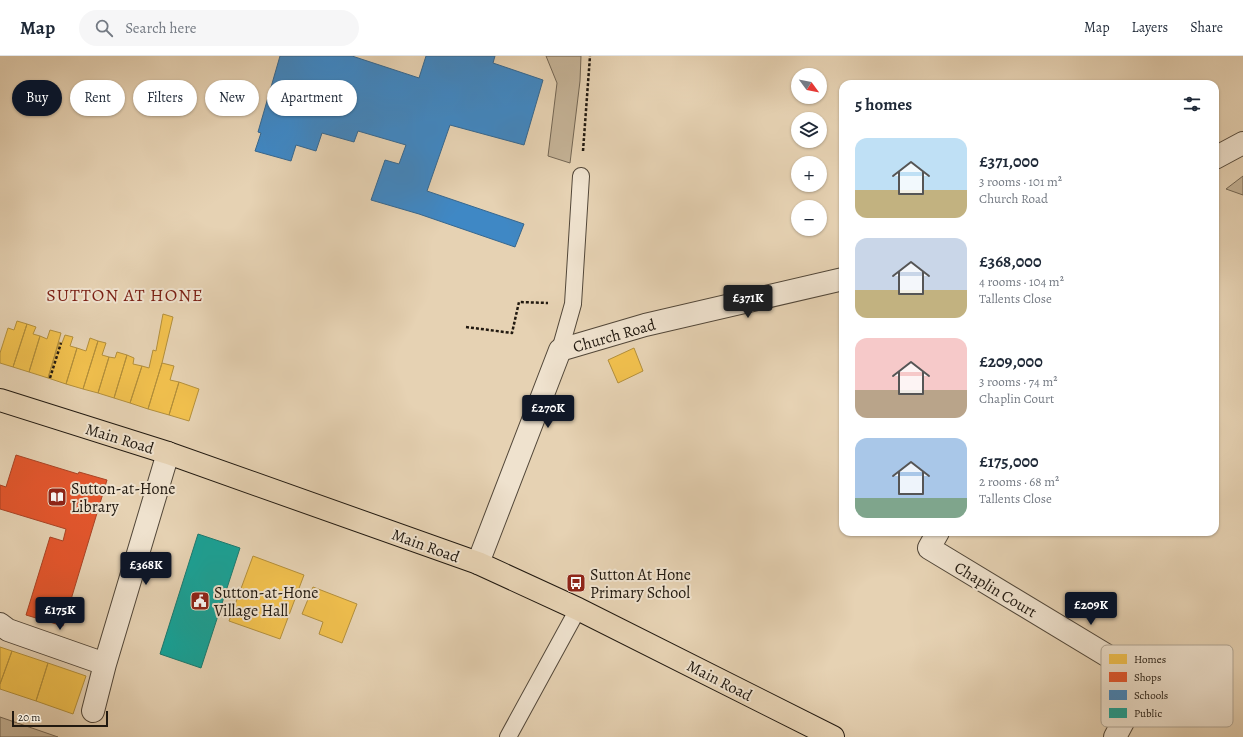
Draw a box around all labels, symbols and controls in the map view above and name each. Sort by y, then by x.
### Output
search box [79,10,359,46]
text: Map [20,15,55,41]
icon: search [93,17,115,39]
text: Search here [125,18,197,38]
text: Map [1084,18,1110,37]
text: Layers [1132,18,1168,37]
text: Share [1190,18,1223,37]
north arrow [791,68,827,104]
map controls [791,68,827,236]
chip: Buy [12,80,62,116]
chip: Rent [70,80,125,116]
chip: Filters [133,80,197,116]
chip: New [205,80,259,116]
chip: Apartment [267,80,357,116]
text: 5 homes [855,93,912,116]
icon: filters [1181,93,1203,115]
button: layers [791,112,827,148]
text: £371,000 [979,150,1039,173]
icon: home [887,154,935,202]
button: + [791,156,827,192]
text: 3 rooms · 101 m² [979,173,1062,190]
text: Church Road [979,190,1048,207]
button: − [791,200,827,236]
text: £368,000 [979,250,1041,273]
icon: home [887,254,935,302]
text: 4 rooms · 104 m² [979,273,1064,290]
district label: SUTTON AT HONE [46,283,204,307]
pin: £371K [720,285,776,319]
text: £371K [732,289,764,306]
text: Tallents Close [979,290,1052,307]
street label: Church Road [570,314,659,358]
text: £209,000 [979,350,1043,373]
icon: home [887,354,935,402]
text: 3 rooms · 74 m² [979,373,1058,390]
text: Chaplin Court [979,390,1054,407]
pin: £270K [520,395,576,429]
text: £270K [531,399,565,416]
street label: Main Road [83,418,157,460]
text: £175,000 [979,450,1039,473]
icon: home [887,454,935,502]
text: 2 rooms · 68 m² [979,473,1059,490]
place label: Sutton-at-Hone Library [71,478,176,518]
library icon: Sutton-at-Hone Library [46,486,68,508]
text: Tallents Close [979,490,1052,507]
street label: Main Road [389,524,463,568]
pin: £368K [118,552,174,586]
text: £368K [129,556,163,573]
street label: Chaplin Court [950,557,1041,623]
place label: Sutton At Hone Primary School [590,564,691,604]
bus stop icon: Sutton At Hone Primary School [565,572,587,594]
place label: Sutton-at-Hone Village Hall [213,582,319,622]
public building icon: Sutton-at-Hone Village Hall [189,590,211,612]
pin: £209K [1063,592,1119,626]
text: £209K [1074,596,1108,613]
pin: £175K [32,597,88,631]
text: £175K [44,601,76,618]
legend [1101,645,1233,727]
text: Homes [1134,652,1166,667]
street label: Main Road [683,655,756,707]
text: Shops [1134,670,1161,685]
text: Schools [1134,688,1168,703]
text: Public [1134,706,1162,721]
scale bar [12,709,108,728]
text: 20 m [18,710,40,725]

